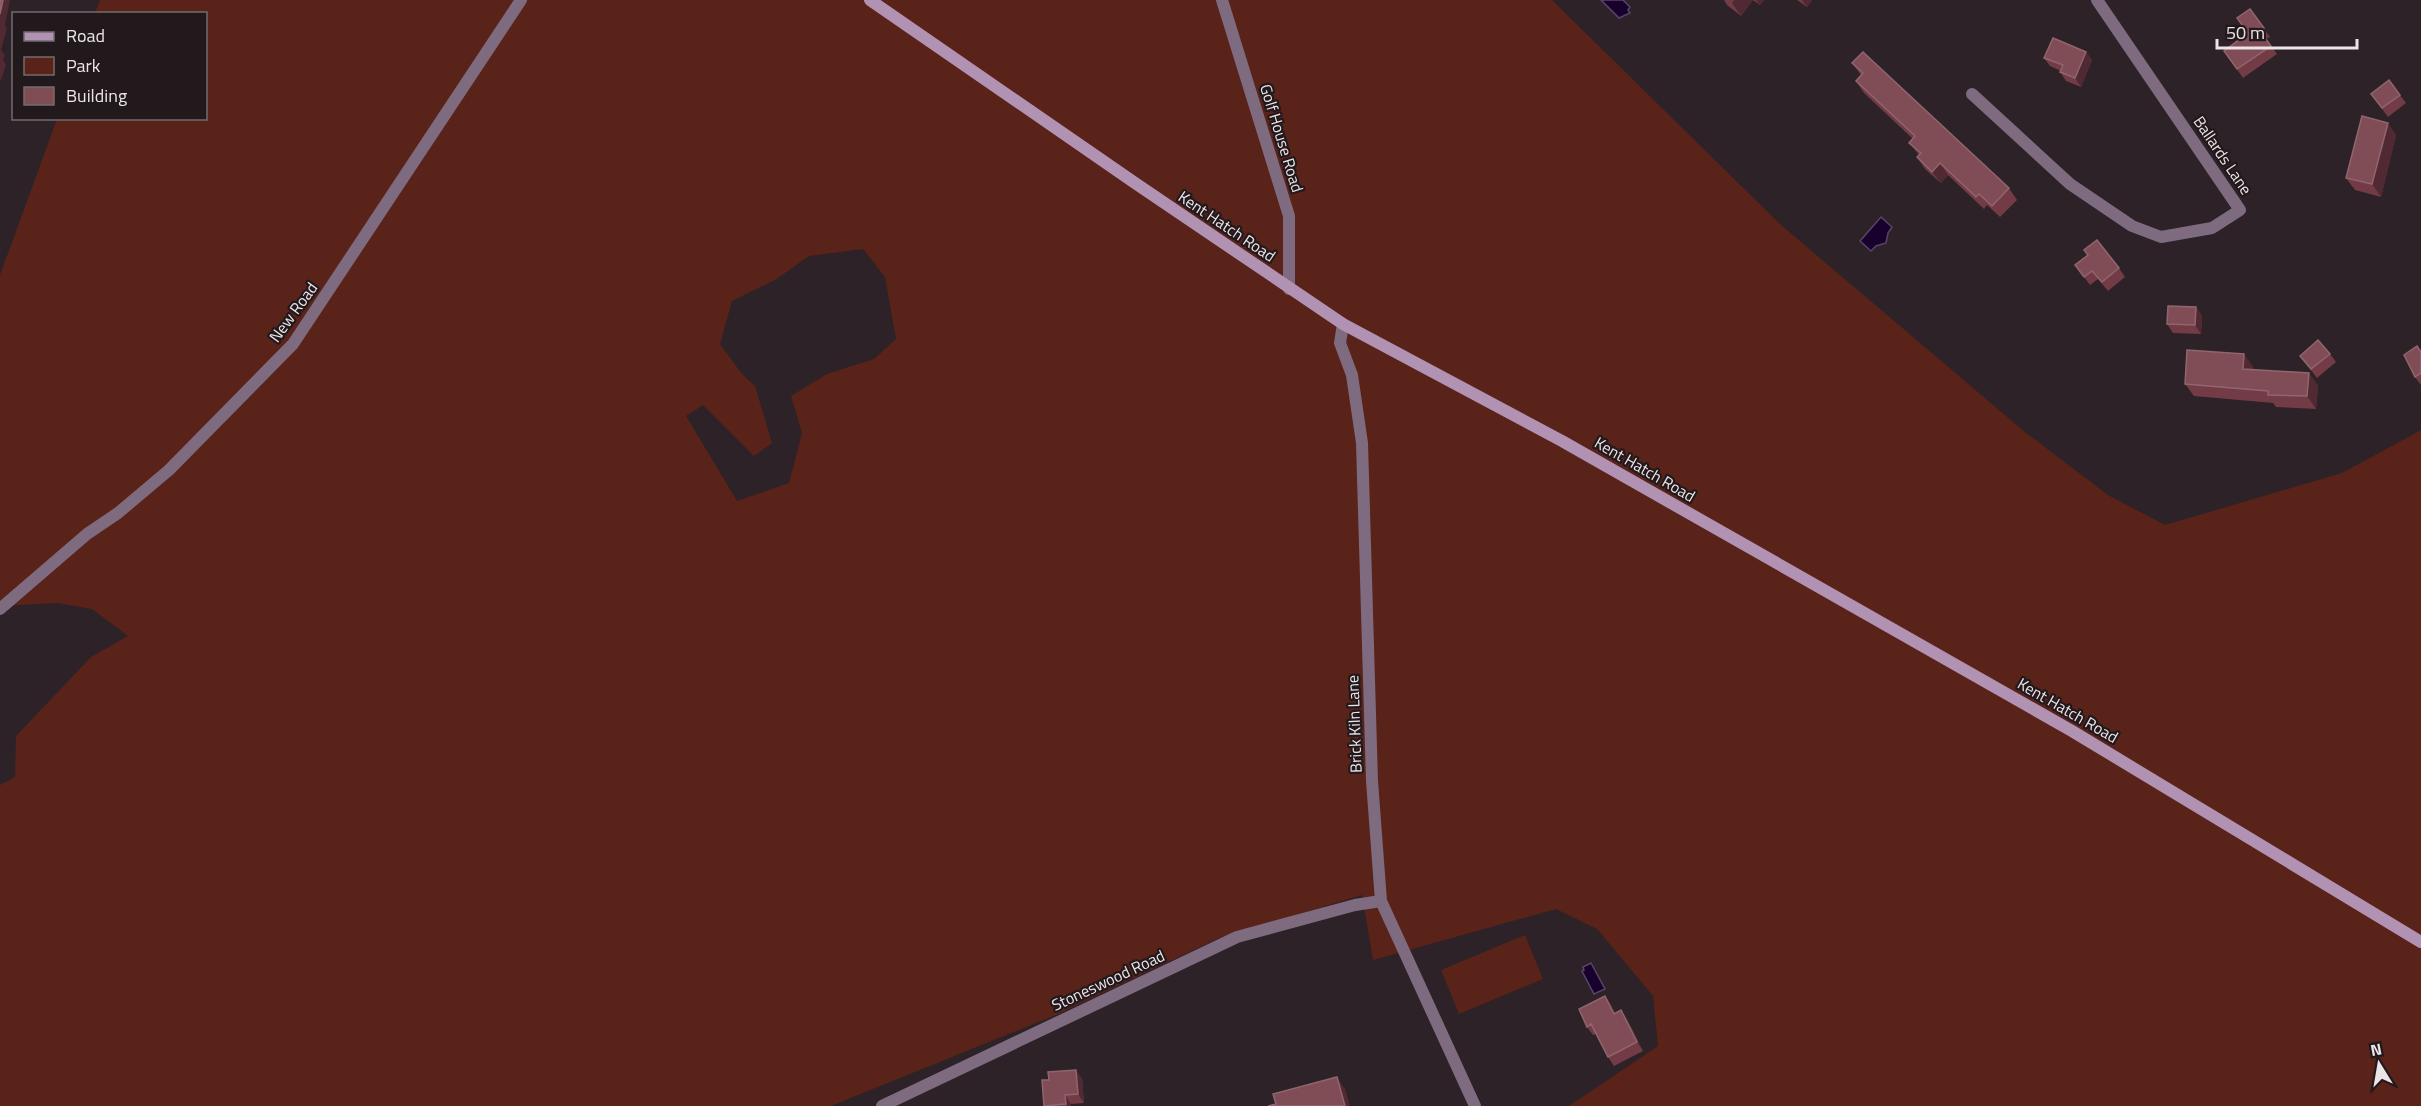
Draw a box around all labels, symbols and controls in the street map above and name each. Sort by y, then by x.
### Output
legend [12,12,207,120]
scale bar [2217,12,2356,50]
text: 50 m [2226,19,2265,46]
text: Road [66,22,105,49]
text: Park [66,52,101,79]
street label: Golf House Road [1254,81,1310,195]
text: Building [66,82,127,109]
street label: Ballards Lane [2188,111,2258,199]
street label: Kent Hatch Road [1174,185,1280,267]
street label: New Road [263,277,323,347]
street label: Kent Hatch Road [1590,430,1700,508]
street label: Kent Hatch Road [2013,671,2123,749]
street label: Brick Kiln Lane [1340,675,1368,773]
street label: Stoneswood Road [1048,943,1168,1017]
north arrow [2349,1034,2409,1094]
text: N [2368,1036,2384,1062]

